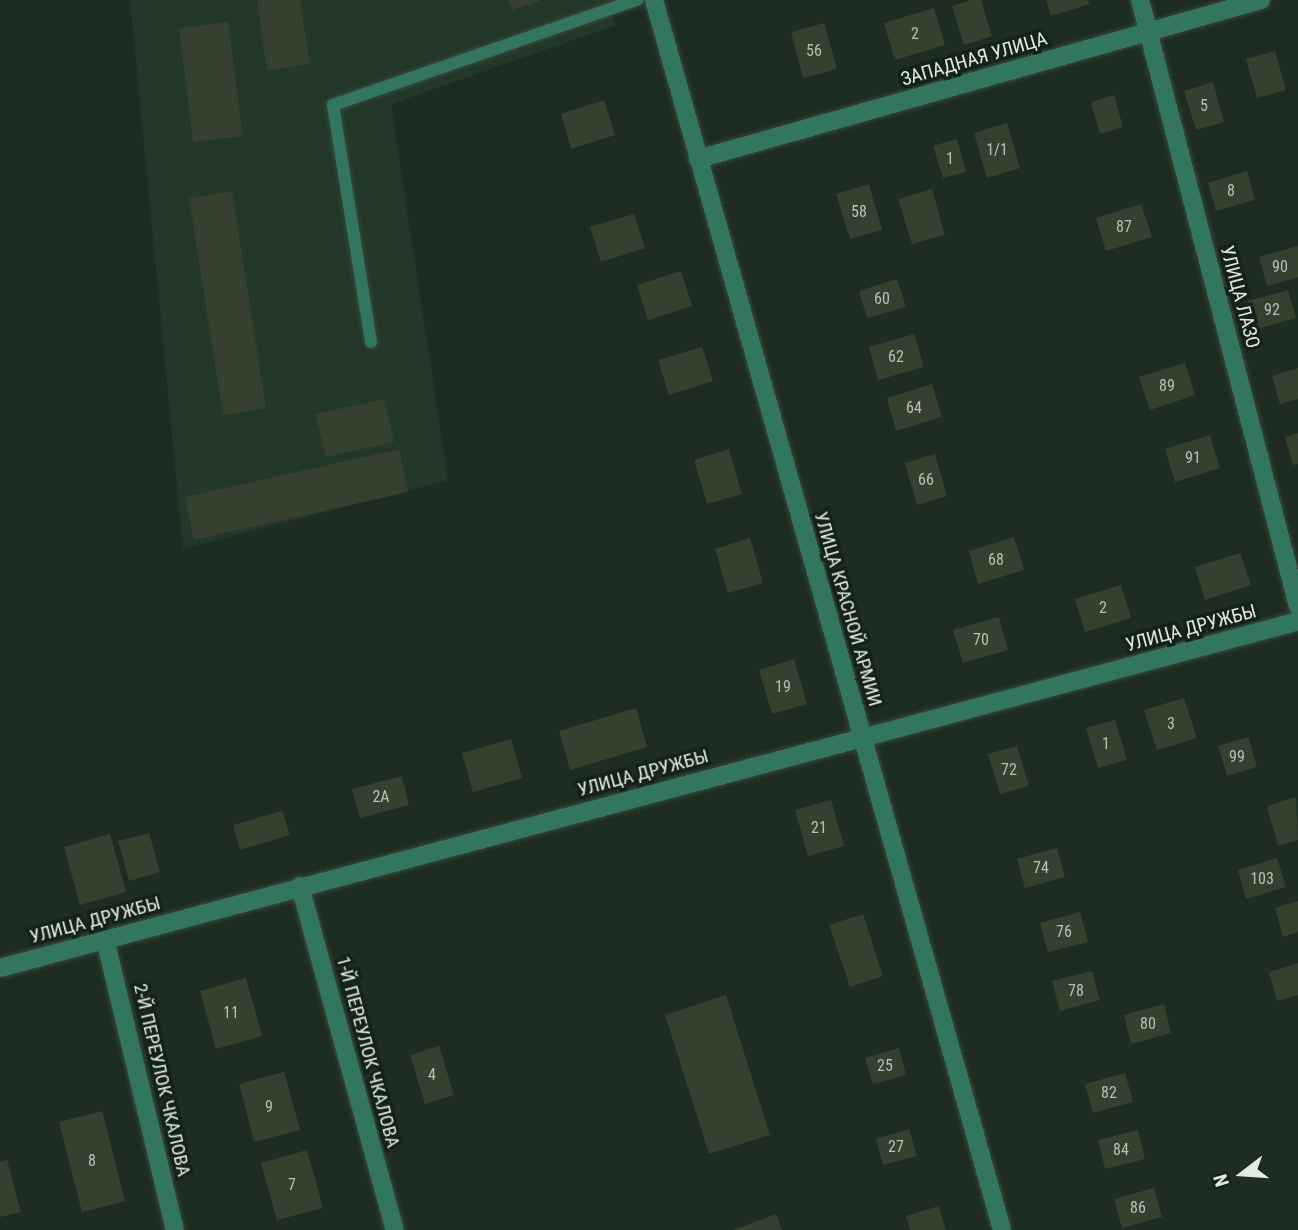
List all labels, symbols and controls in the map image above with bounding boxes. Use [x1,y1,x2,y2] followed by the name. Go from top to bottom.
[911,24,919,44] house number: 2
[898,27,1050,91] street label: ЗАПАДНАЯ УЛИЦА
[806,41,822,61] house number: 56
[1200,96,1208,116] house number: 5
[986,140,1008,160] house number: 1/1
[946,149,954,169] house number: 1
[1227,181,1235,201] house number: 8
[851,202,867,222] house number: 58
[1116,217,1132,237] house number: 87
[1215,243,1265,351] street label: УЛИЦА ЛАЗО
[1272,257,1288,277] house number: 90
[874,289,890,309] house number: 60
[1264,300,1280,320] house number: 92
[888,347,904,367] house number: 62
[1159,376,1175,396] house number: 89
[906,398,922,418] house number: 64
[1185,448,1201,468] house number: 91
[918,470,934,490] house number: 66
[809,509,887,709] street label: УЛИЦА КРАСНОЙ АРМИИ
[988,550,1004,570] house number: 68
[1099,598,1107,618] house number: 2
[1123,600,1259,656] street label: УЛИЦА ДРУЖБЫ
[973,630,989,650] house number: 70
[775,677,791,697] house number: 19
[1167,714,1175,734] house number: 3
[1102,734,1110,754] house number: 1
[575,745,711,801] street label: УЛИЦА ДРУЖБЫ
[1229,747,1245,767] house number: 99
[1001,760,1017,780] house number: 72
[372,787,390,807] house number: 2А
[811,818,827,838] house number: 21
[1033,858,1049,878] house number: 74
[1250,869,1274,889] house number: 103
[27,892,163,948] street label: УЛИЦА ДРУЖБЫ
[1056,922,1072,942] house number: 76
[331,954,405,1150] street label: 1-Й ПЕРЕУЛОК ЧКАЛОВА
[129,981,195,1179] street label: 2-Й ПЕРЕУЛОК ЧКАЛОВА
[1068,981,1084,1001] house number: 78
[223,1003,239,1023] house number: 11
[1140,1014,1156,1034] house number: 80
[877,1056,893,1076] house number: 25
[428,1065,436,1085] house number: 4
[1101,1083,1117,1103] house number: 82
[265,1097,273,1117] house number: 9
[888,1137,904,1157] house number: 27
[1207,1139,1277,1209] north arrow
[1113,1140,1129,1160] house number: 84
[88,1151,96,1171] house number: 8
[1209,1171,1234,1189] text: N
[288,1175,296,1195] house number: 7
[1130,1198,1146,1218] house number: 86

